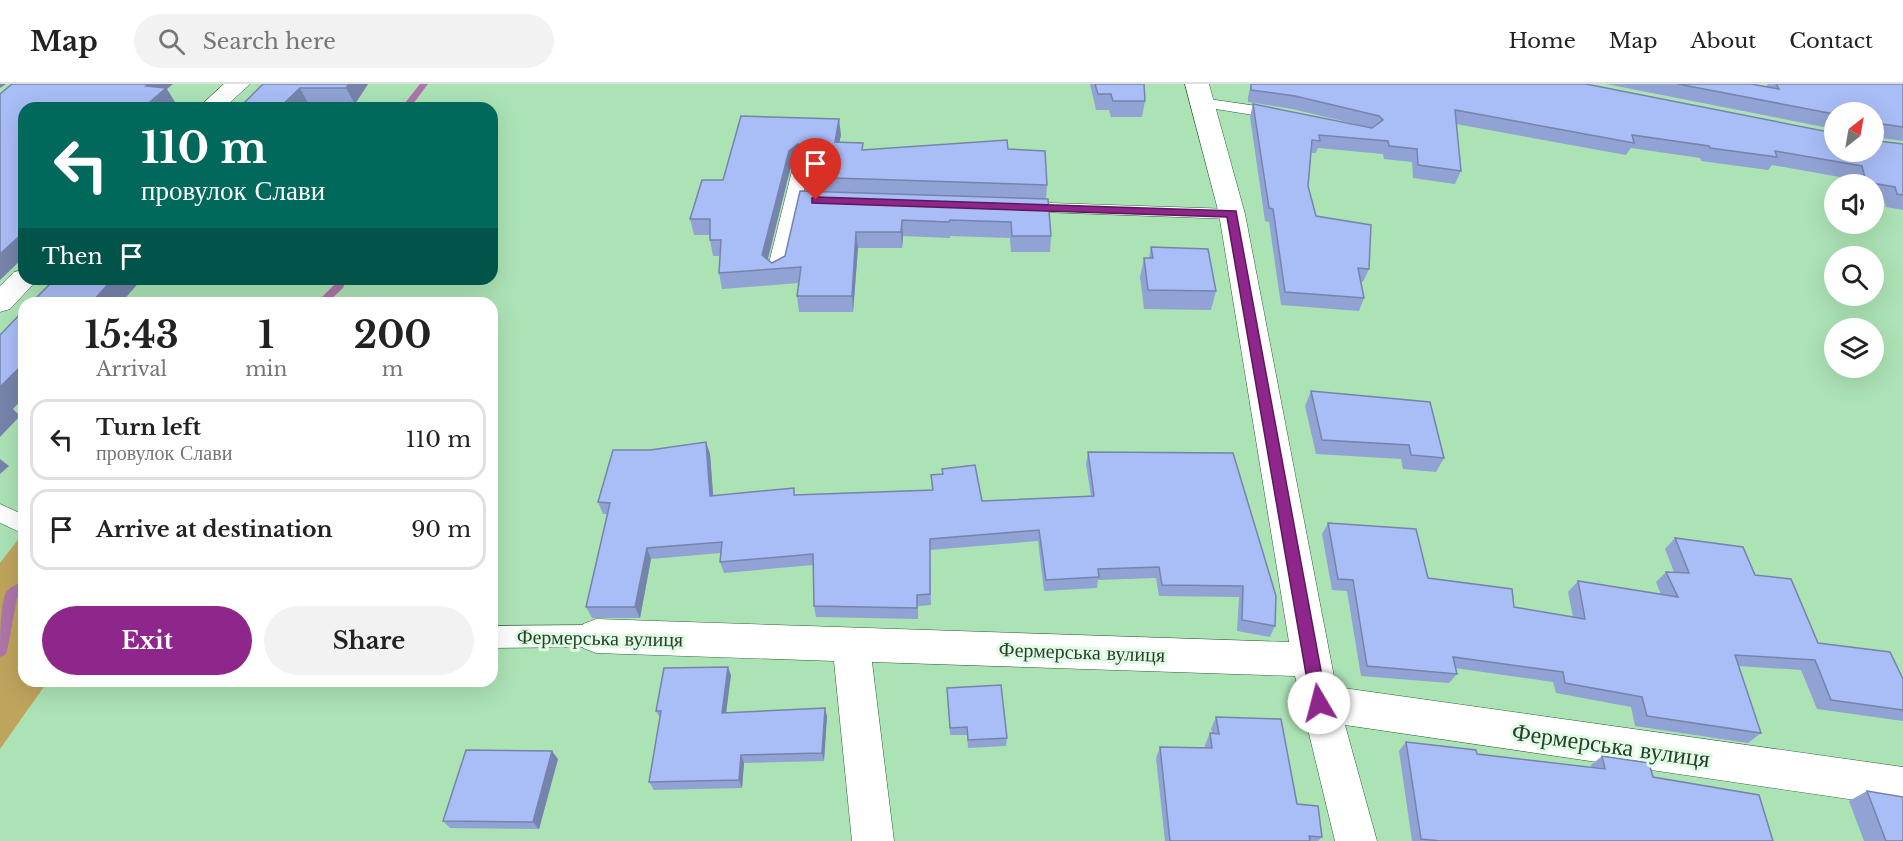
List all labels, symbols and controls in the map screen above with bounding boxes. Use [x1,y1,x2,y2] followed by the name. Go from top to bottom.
[134,14,554,68] search box
[30,24,98,59] text: Map
[155,25,188,58] icon: search
[203,28,336,55] text: Search here
[1509,28,1576,54] text: Home
[1609,28,1657,54] text: Map
[1690,28,1756,54] text: About
[1789,28,1873,54] text: Contact
[1824,102,1884,162] north arrow
[1824,102,1884,378] map controls
[141,122,267,174] text: 110 m
[42,126,120,204] icon: left
[790,138,841,200] pin
[799,147,832,180] icon: arrive
[141,174,325,207] text: провулок Слави
[1824,174,1884,234] button: sound
[115,240,148,273] icon: arrive
[42,243,103,270] text: Then
[1824,246,1884,306] button: search
[84,313,179,358] text: 15:43
[258,313,274,358] text: 1
[354,313,432,358] text: 200
[1824,318,1884,378] button: layers
[96,357,167,381] text: Arrival
[245,357,287,381] text: min
[382,357,403,381] text: m
[96,414,201,441] text: Turn left
[45,423,78,456] icon: left
[406,426,471,453] text: 110 m
[96,441,232,465] text: провулок Слави
[45,513,78,546] icon: arrive
[96,516,333,543] text: Arrive at destination
[411,516,471,543] text: 90 m
[42,606,252,675] button: Exit
[264,606,474,675] button: Share
[517,625,683,651] street label: Фермерська вулиця
[998,637,1166,667] street label: Фермерська вулиця
[1287,671,1351,735] position arrow
[1510,717,1712,773] street label: Фермерська вулиця

